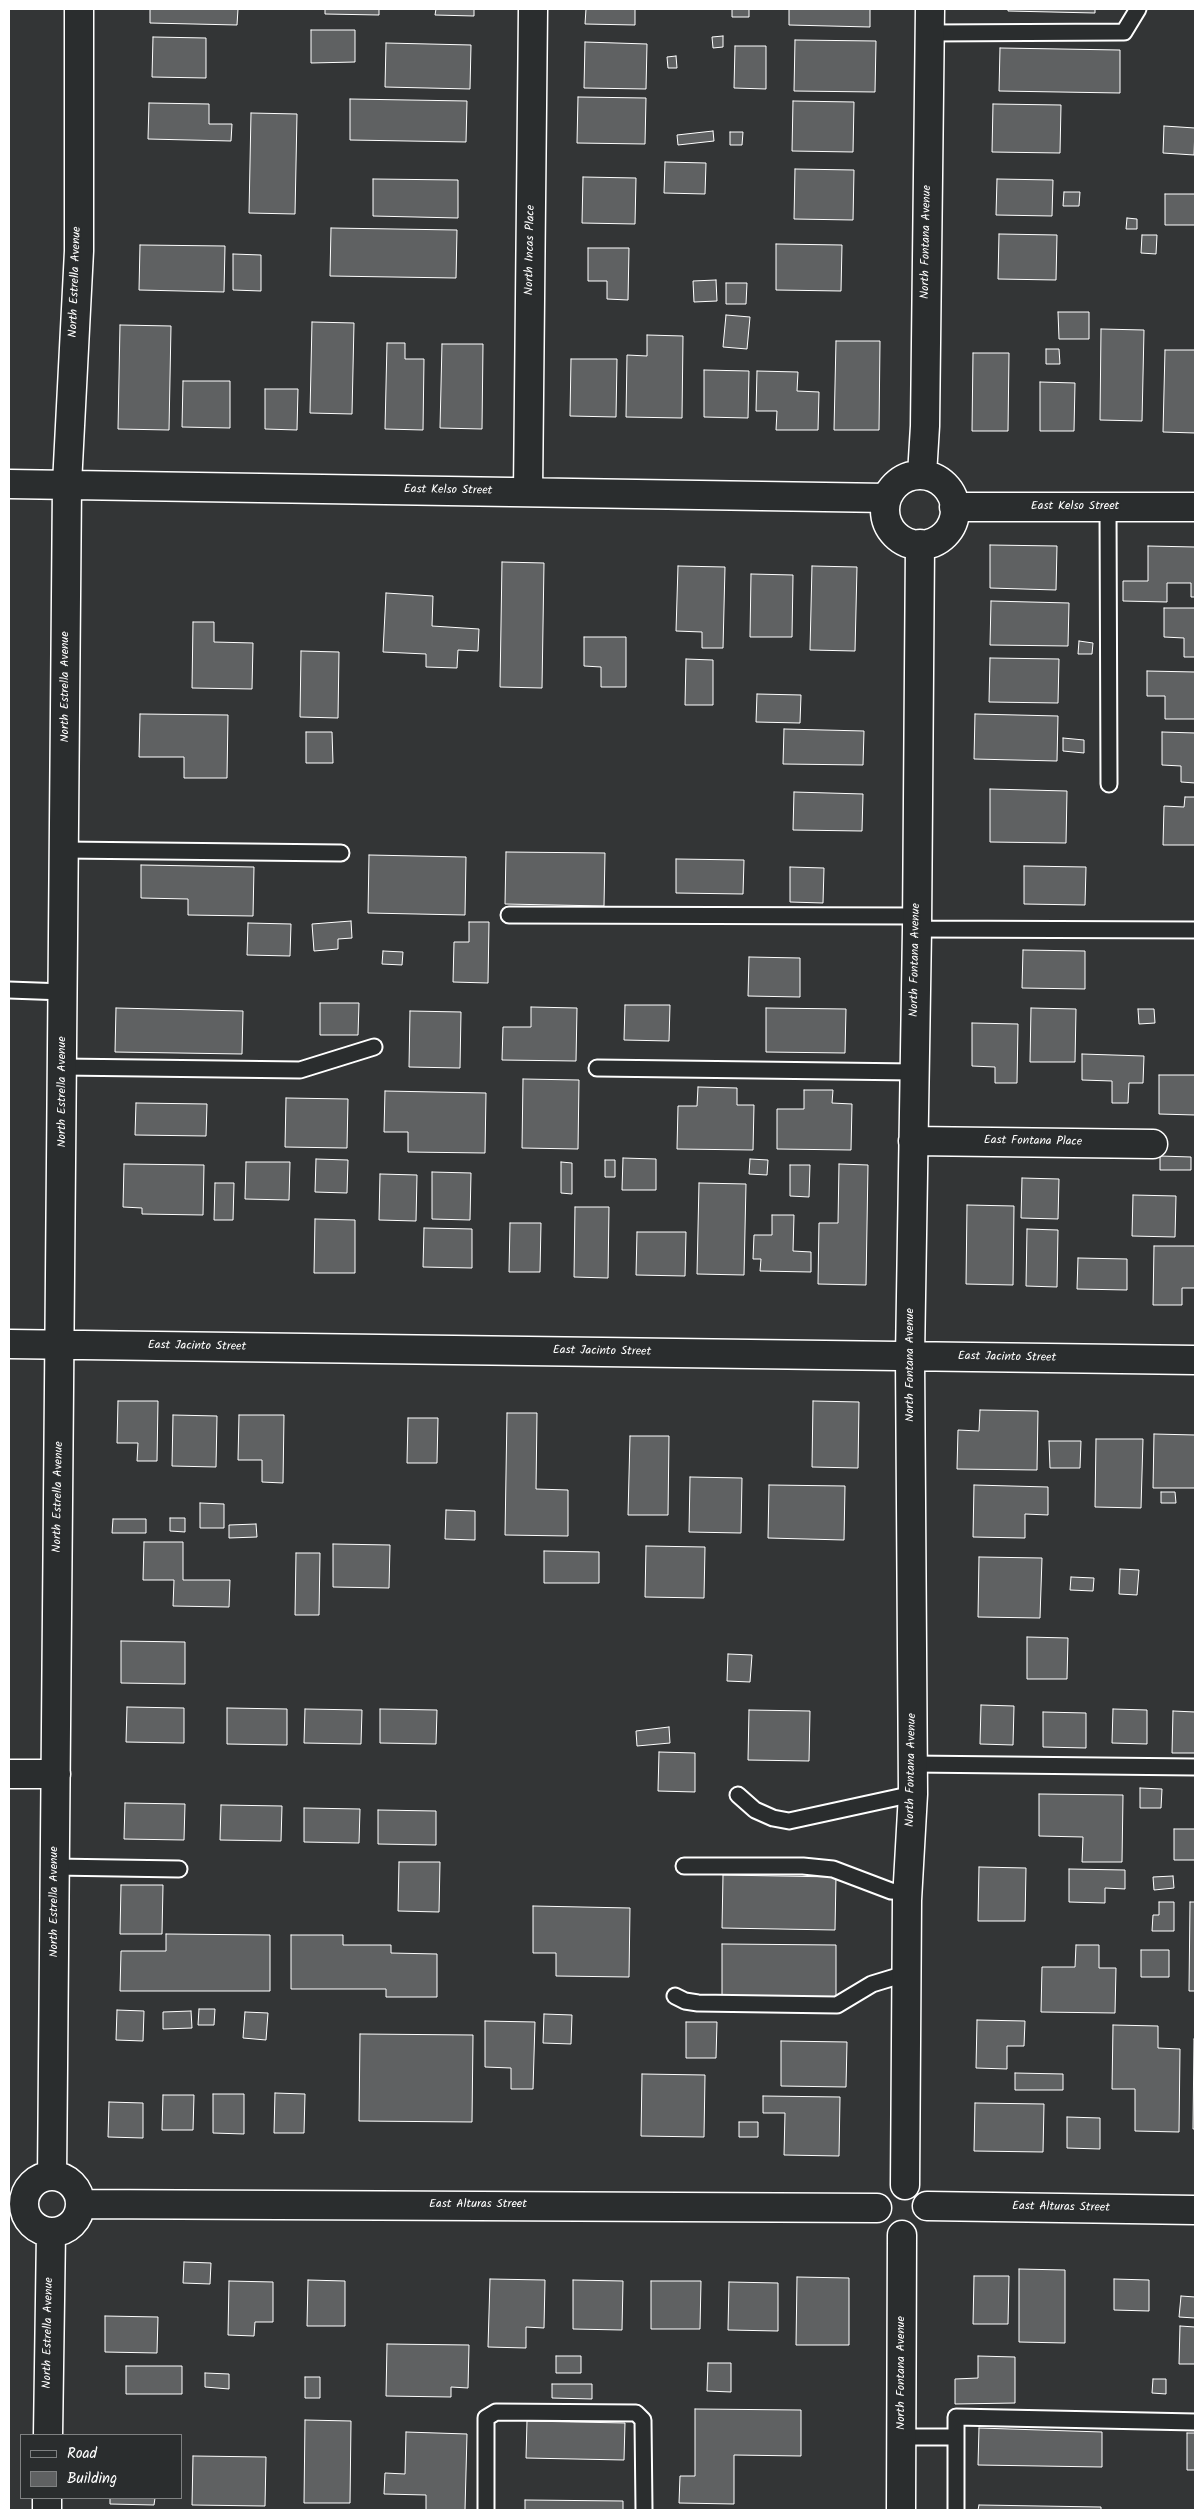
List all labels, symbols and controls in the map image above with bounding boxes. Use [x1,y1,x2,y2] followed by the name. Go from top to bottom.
[919,185,935,299] street label: North Fontana Avenue
[523,205,539,295] street label: North Incas Place
[67,226,85,338] street label: North Estrella Avenue
[404,483,492,499] street label: East Kelso Street
[1031,500,1119,514] street label: East Kelso Street
[59,631,73,743] street label: North Estrella Avenue
[908,903,924,1017] street label: North Fontana Avenue
[56,1036,70,1148] street label: North Estrella Avenue
[984,1134,1082,1150] street label: East Fontana Place
[904,1308,918,1422] street label: North Fontana Avenue
[148,1339,246,1355] street label: East Jacinto Street
[553,1344,651,1360] street label: East Jacinto Street
[958,1350,1056,1366] street label: East Jacinto Street
[51,1441,67,1553] street label: North Estrella Avenue
[904,1713,920,1827] street label: North Fontana Avenue
[48,1846,62,1958] street label: North Estrella Avenue
[429,2198,527,2212] street label: East Alturas Street
[1012,2200,1110,2216] street label: East Alturas Street
[41,2277,57,2389] street label: North Estrella Avenue
[895,2316,909,2430] street label: North Fontana Avenue
[20,2434,182,2499] legend
[67,2442,97,2466] text: Road
[67,2467,117,2491] text: Building

